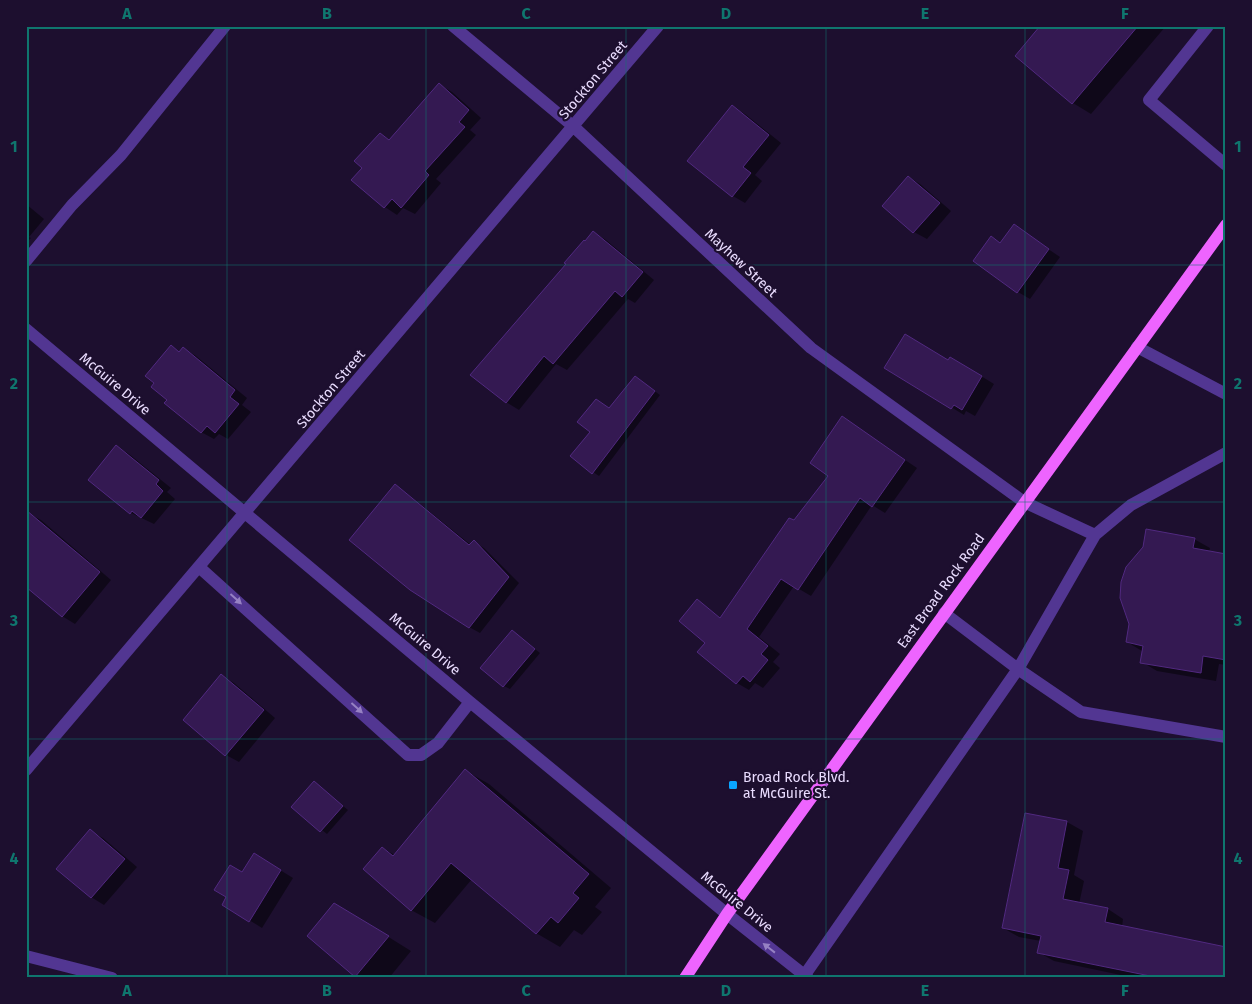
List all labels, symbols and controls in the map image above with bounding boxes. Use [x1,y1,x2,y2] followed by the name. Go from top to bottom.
[121,4,132,23] text: A
[322,4,332,23] text: B
[521,4,531,23] text: C
[721,4,731,23] text: D
[921,4,929,23] text: E
[1121,4,1129,23] text: F
[555,36,631,123] street label: Stockton Street
[10,137,18,156] text: 1
[1234,137,1242,156] text: 1
[701,225,781,301] street label: Mayhew Street
[293,345,369,432] street label: Stockton Street
[76,349,154,419] street label: McGuire Drive
[10,374,18,393] text: 2
[1234,374,1242,393] text: 2
[894,530,988,652] street label: East Broad Rock Road
[229,593,241,605] one-way arrow
[386,609,464,679] street label: McGuire Drive
[9,611,18,630] text: 3
[1233,611,1242,630] text: 3
[350,702,362,714] one-way arrow
[743,769,849,802] place label: Broad Rock Blvd. at McGuire St.
[727,779,739,791] marker: Broad Rock Blvd. at McGuire St.
[9,849,19,868] text: 4
[1233,849,1243,868] text: 4
[698,868,776,936] street label: McGuire Drive
[763,942,776,953] one-way arrow
[121,981,132,1000] text: A
[322,981,332,1000] text: B
[521,981,531,1000] text: C
[721,981,731,1000] text: D
[921,981,929,1000] text: E
[1121,981,1129,1000] text: F

